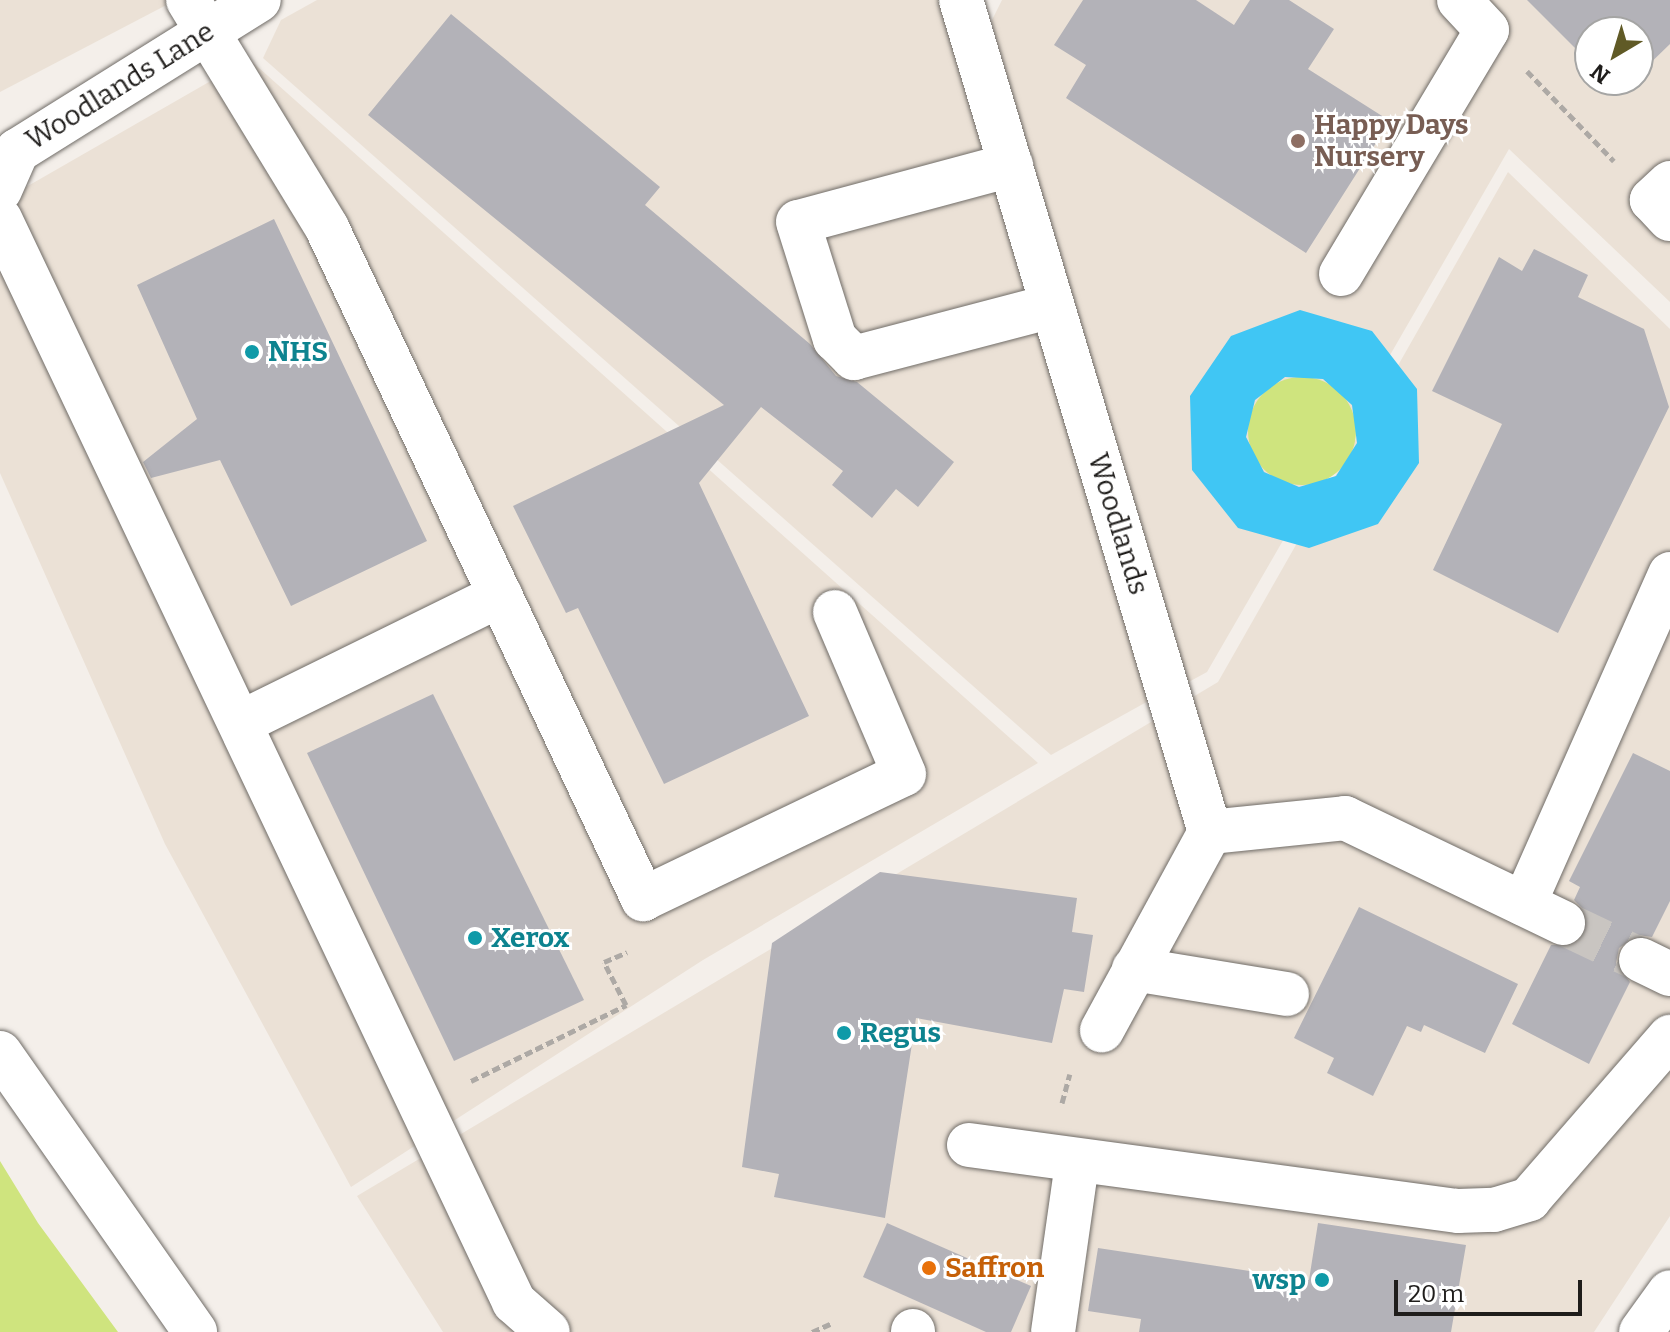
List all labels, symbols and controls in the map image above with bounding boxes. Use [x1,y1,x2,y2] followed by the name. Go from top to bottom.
[20,15,220,157] street label: Woodlands Lane
[1574,16,1654,96] north arrow
[1585,58,1615,90] text: N
[1314,108,1469,174] place label: Happy Days Nursery
[1289,132,1307,150] marker: Happy Days Nursery
[268,335,328,369] place label: NHS
[243,343,261,361] marker: NHS
[1081,449,1155,599] street label: Woodlands
[491,921,569,955] place label: Xerox
[466,929,484,947] marker: Xerox
[860,1016,941,1050] place label: Regus
[835,1024,853,1042] marker: Regus
[945,1251,1044,1285] place label: Saffron
[920,1259,938,1277] marker: Saffron
[1252,1263,1306,1297] place label: wsp
[1398,1264,1586,1314] scale bar
[1313,1271,1331,1289] marker: wsp
[1408,1280,1464,1308] text: 20 m

